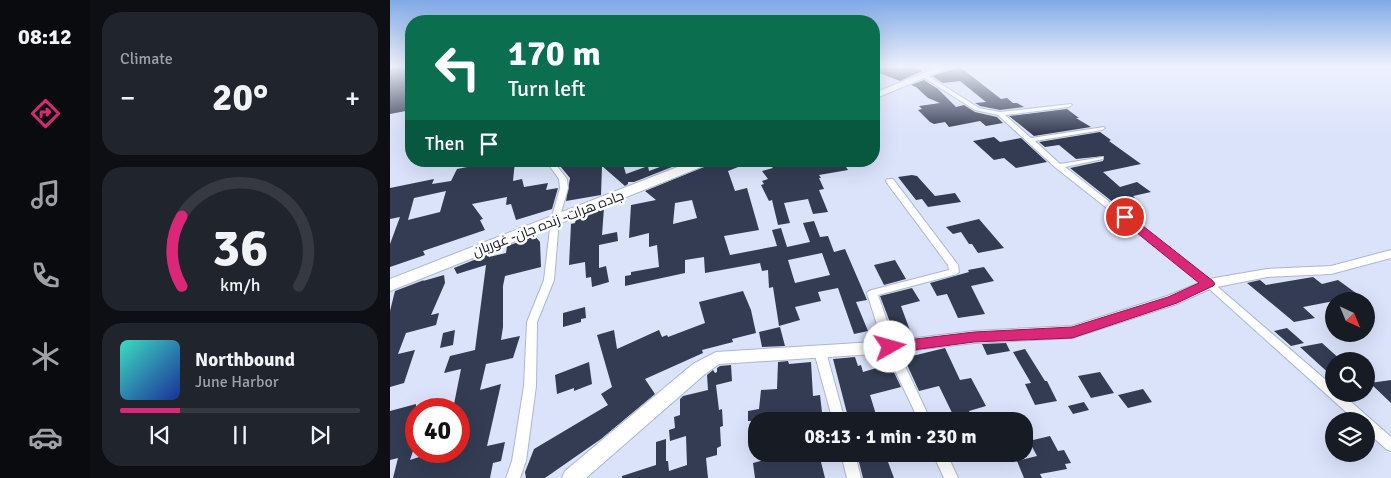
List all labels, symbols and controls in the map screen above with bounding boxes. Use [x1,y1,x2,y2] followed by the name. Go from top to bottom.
[18,23,72,50] text: 08:12
[508,32,601,75] text: 170 m
[425,35,490,100] icon: left
[120,49,173,69] text: Climate
[212,74,268,121] text: 20°
[508,75,586,102] text: Turn left
[120,81,135,115] text: −
[345,81,360,115] text: +
[28,96,63,131] icon: directions
[475,130,503,158] icon: arrive
[425,132,465,156] text: Then
[28,177,63,212] icon: music
[470,187,626,260] street label: جاده هرات- زنده جان- غوریان
[1104,196,1146,238] pin
[1111,203,1139,231] icon: arrive
[212,216,268,280] text: 36
[28,258,63,293] icon: phone
[220,274,260,296] text: km/h
[1325,292,1375,342] north arrow
[1325,292,1375,462] map controls
[863,320,915,372] position arrow
[28,339,63,374] icon: climate
[195,348,295,372] text: Northbound
[1325,352,1375,402] button: search
[195,372,279,392] text: June Harbor
[405,398,470,463] speed limit sign: 40
[1325,412,1375,462] button: layers
[28,420,63,455] icon: car
[146,421,174,449] icon: previous
[226,421,254,449] icon: pause
[306,421,334,449] icon: next
[804,425,977,449] text: 08:13 · 1 min · 230 m

